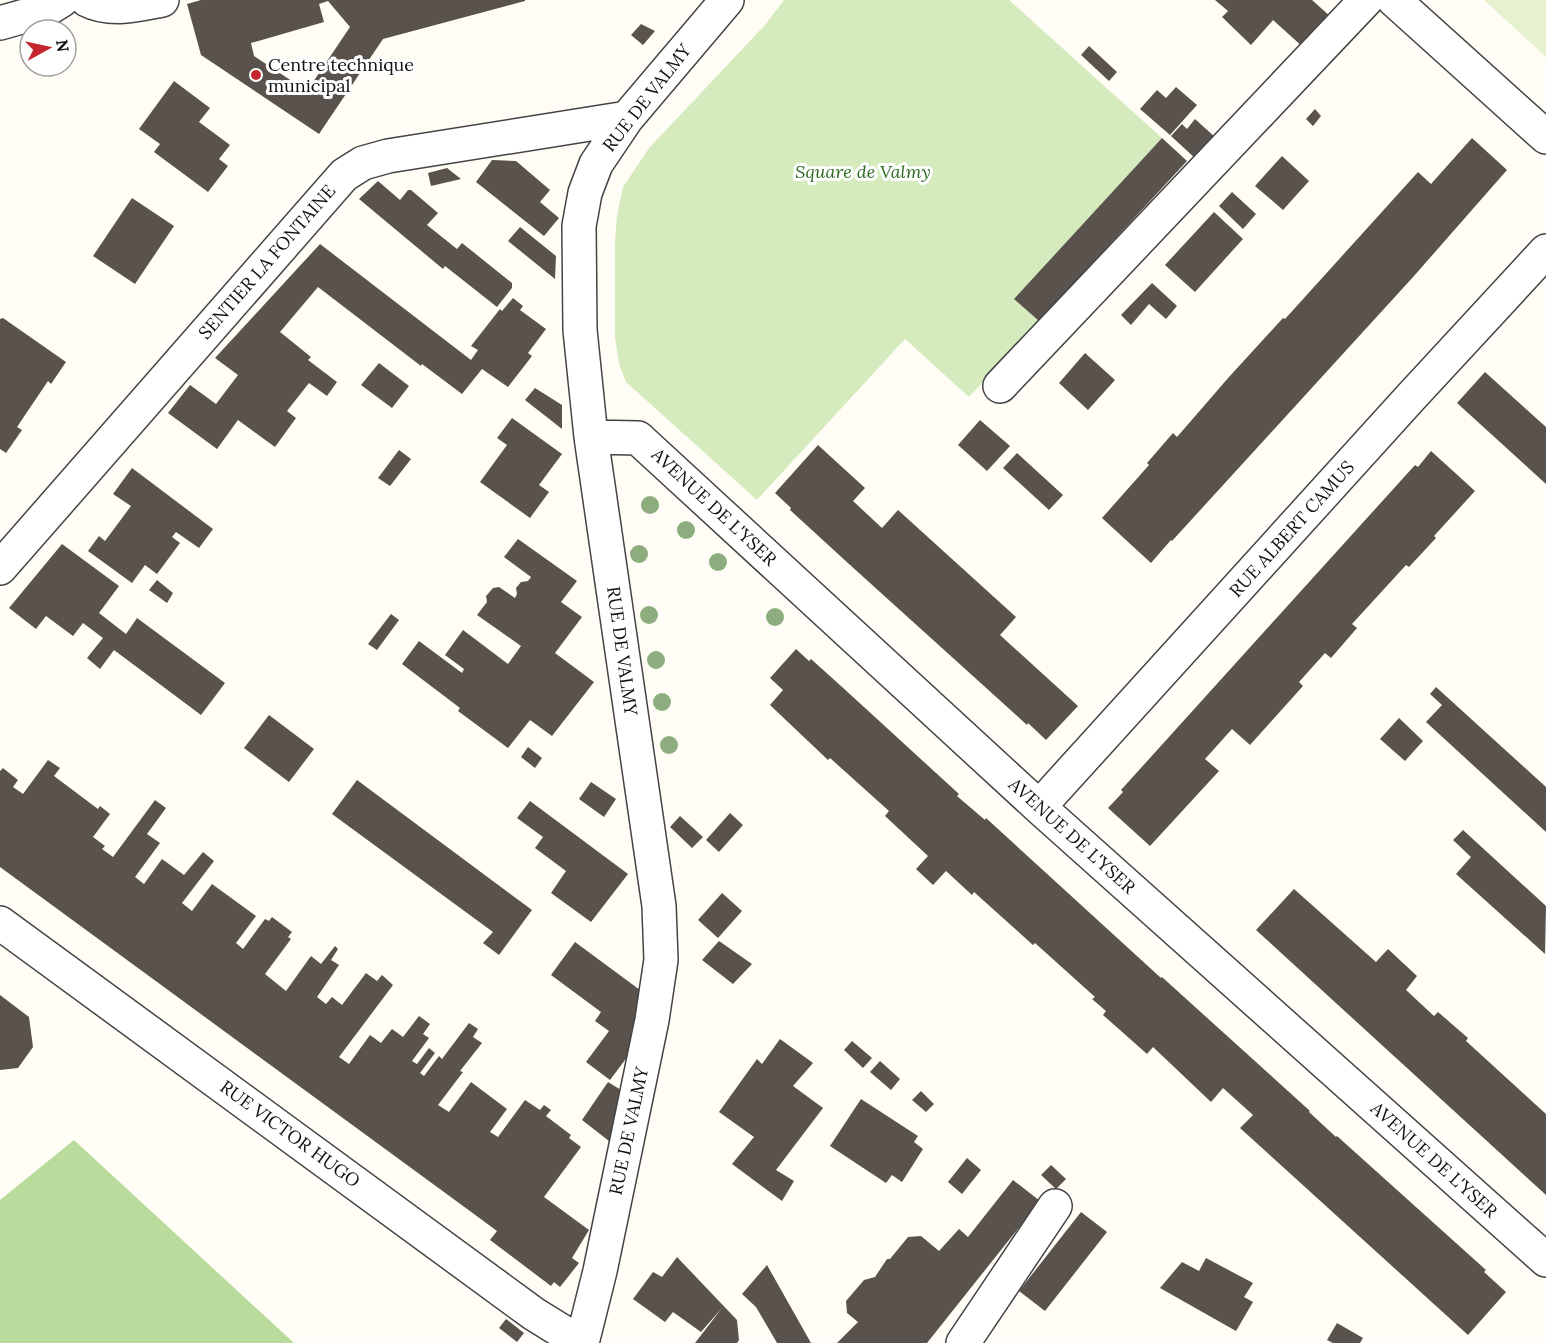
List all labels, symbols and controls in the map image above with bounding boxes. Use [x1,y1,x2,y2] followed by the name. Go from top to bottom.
[18,18,78,78] north arrow
[52,38,74,53] text: N
[597,39,696,156] street label: RUE DE VALMY
[268,53,414,97] place label: Centre technique municipal
[249,68,263,82] marker: Centre technique municipal
[795,160,931,183] park label: Square de Valmy
[193,180,340,344] street label: SENTIER LA FONTAINE
[646,442,782,571] street label: AVENUE DE L'YSER
[1224,456,1359,602] street label: RUE ALBERT CAMUS
[602,585,643,718] street label: RUE DE VALMY
[1003,772,1141,899] street label: AVENUE DE L'YSER
[604,1064,653,1197] street label: RUE DE VALMY
[216,1075,365,1192] street label: RUE VICTOR HUGO
[1365,1096,1503,1223] street label: AVENUE DE L'YSER

